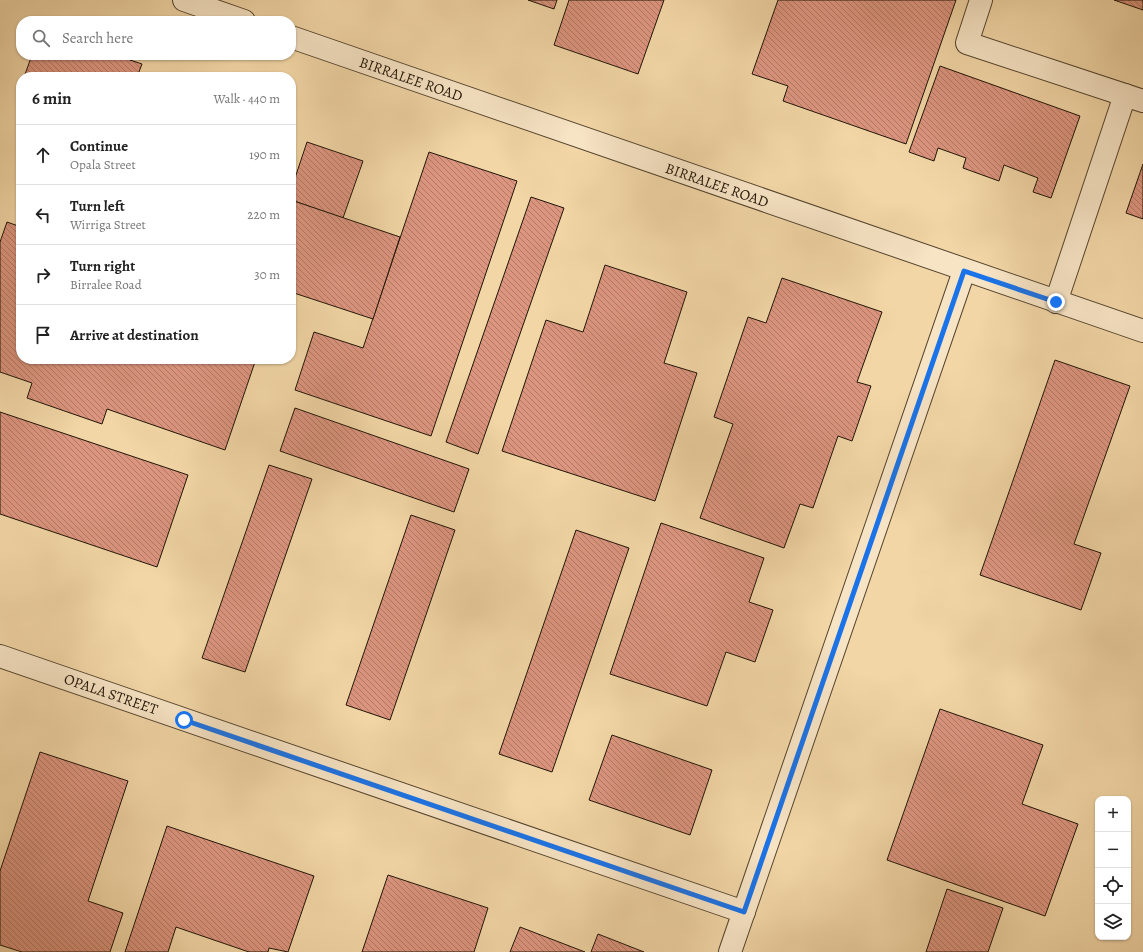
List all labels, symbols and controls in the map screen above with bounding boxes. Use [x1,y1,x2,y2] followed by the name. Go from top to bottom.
[16,16,296,60] search box
[30,27,52,49] icon: search
[62,28,133,48] text: Search here
[357,52,465,106] street label: BIRRALEE ROAD
[32,87,72,110] text: 6 min
[213,90,280,107] text: Walk · 440 m
[70,136,128,156] text: Continue
[32,144,54,166] icon: ahead
[249,146,280,163] text: 190 m
[70,156,136,173] text: Opala Street
[663,158,771,212] street label: BIRRALEE ROAD
[70,196,125,216] text: Turn left
[32,204,54,226] icon: left
[247,206,280,223] text: 220 m
[70,216,146,233] text: Wirriga Street
[70,256,135,276] text: Turn right
[32,264,54,286] icon: right
[254,266,280,283] text: 30 m
[70,276,142,293] text: Birralee Road
[1047,293,1065,311] route end
[32,324,54,346] icon: arrive
[70,325,199,345] text: Arrive at destination
[61,669,161,720] street label: OPALA STREET
[175,711,193,729] route start
[1095,796,1131,940] map controls
[1095,796,1131,832] button: +
[1095,832,1131,868] button: −
[1095,868,1131,904] button: locate
[1095,904,1131,940] button: layers

